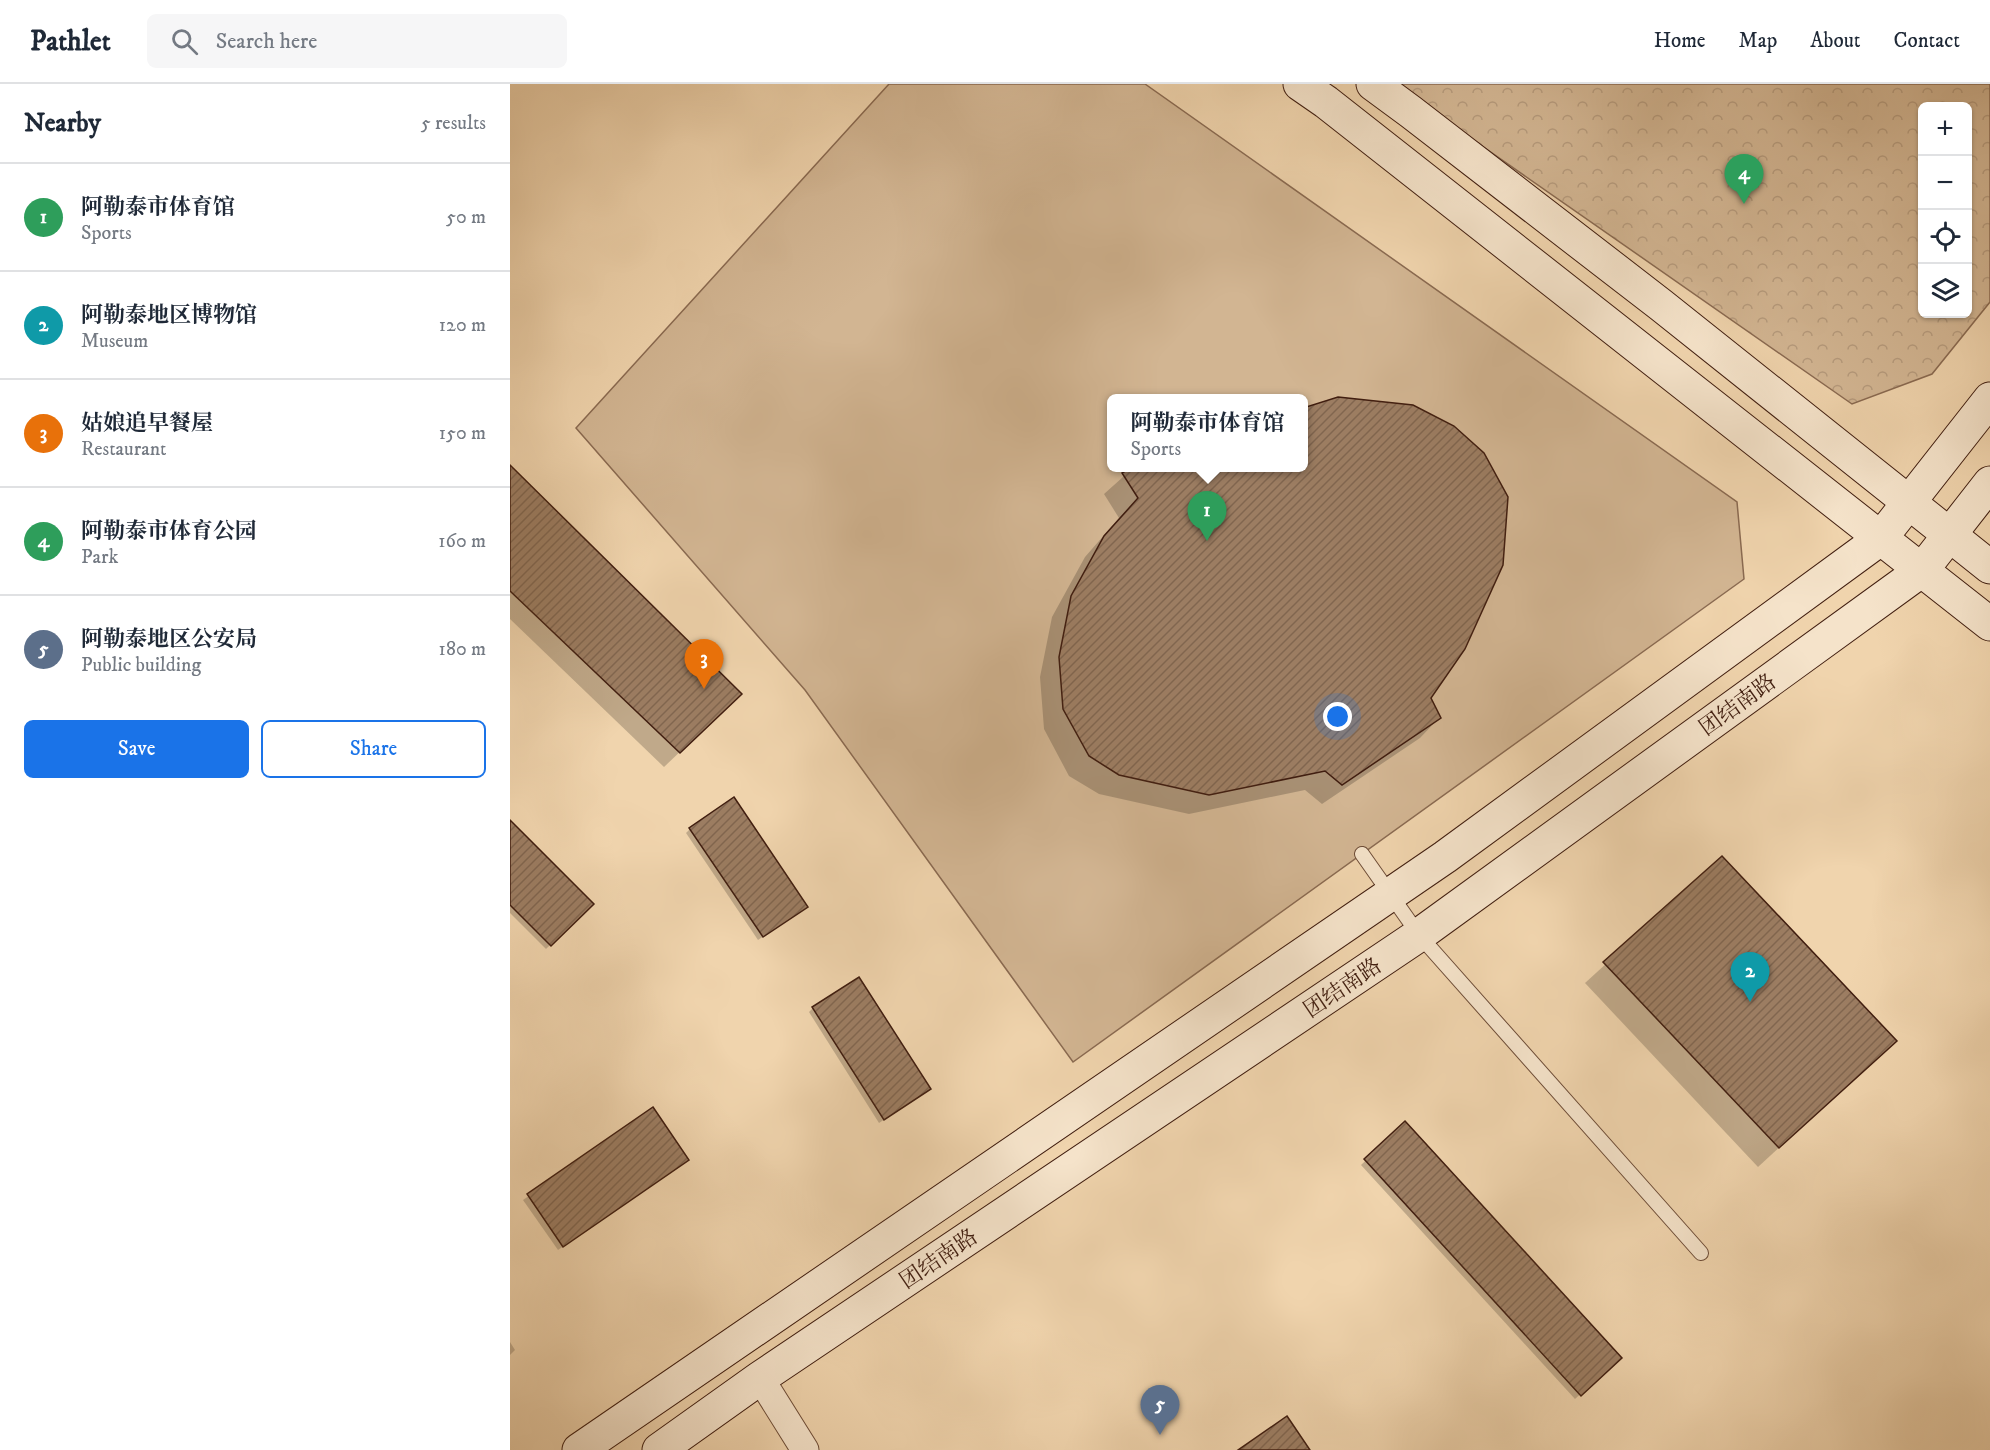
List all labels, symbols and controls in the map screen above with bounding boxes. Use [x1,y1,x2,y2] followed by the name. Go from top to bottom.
[147,14,567,68] search box
[30,24,111,59] text: Pathlet
[168,25,201,58] icon: search
[216,28,317,55] text: Search here
[1654,28,1706,54] text: Home
[1739,28,1777,54] text: Map
[1810,28,1861,54] text: About
[1894,28,1960,54] text: Contact
[1918,102,1972,318] map controls
[1918,102,1972,156] button: +
[24,107,101,140] text: Nearby
[421,111,486,136] text: 5 results
[1724,154,1764,204] pin: 4
[1918,156,1972,210] button: −
[81,194,235,221] text: 阿勒泰市体育馆
[40,205,47,230] text: 1
[446,205,486,230] text: 50 m
[1918,210,1972,264] button: locate
[81,221,132,246] text: Sports
[1918,264,1972,318] button: layers
[81,302,257,329] text: 阿勒泰地区博物馆
[39,313,48,338] text: 2
[439,313,486,338] text: 120 m
[81,329,148,354] text: Museum
[1107,394,1308,472] popup
[81,410,213,437] text: 姑娘追早餐屋
[1130,410,1285,437] text: 阿勒泰市体育馆
[40,421,47,446] text: 3
[439,421,486,446] text: 150 m
[81,437,166,462] text: Restaurant
[1130,437,1181,462] text: Sports
[1188,492,1226,541] pin: 1
[81,518,257,545] text: 阿勒泰市体育公园
[38,529,49,554] text: 4
[438,529,486,554] text: 160 m
[81,545,118,570] text: Park
[81,626,257,653] text: 阿勒泰地区公安局
[39,637,48,662] text: 5
[439,637,486,662] text: 180 m
[684,640,724,689] pin: 3
[81,653,201,678] text: Public building
[1694,668,1781,742] street label: 团结南路
[1323,702,1352,731] your location
[24,720,249,778] button: Save
[261,720,486,778] button: Share
[1299,952,1387,1024] street label: 团结南路
[1730,952,1770,1002] pin: 2
[895,1223,983,1295] street label: 团结南路
[1140,1386,1180,1435] pin: 5

